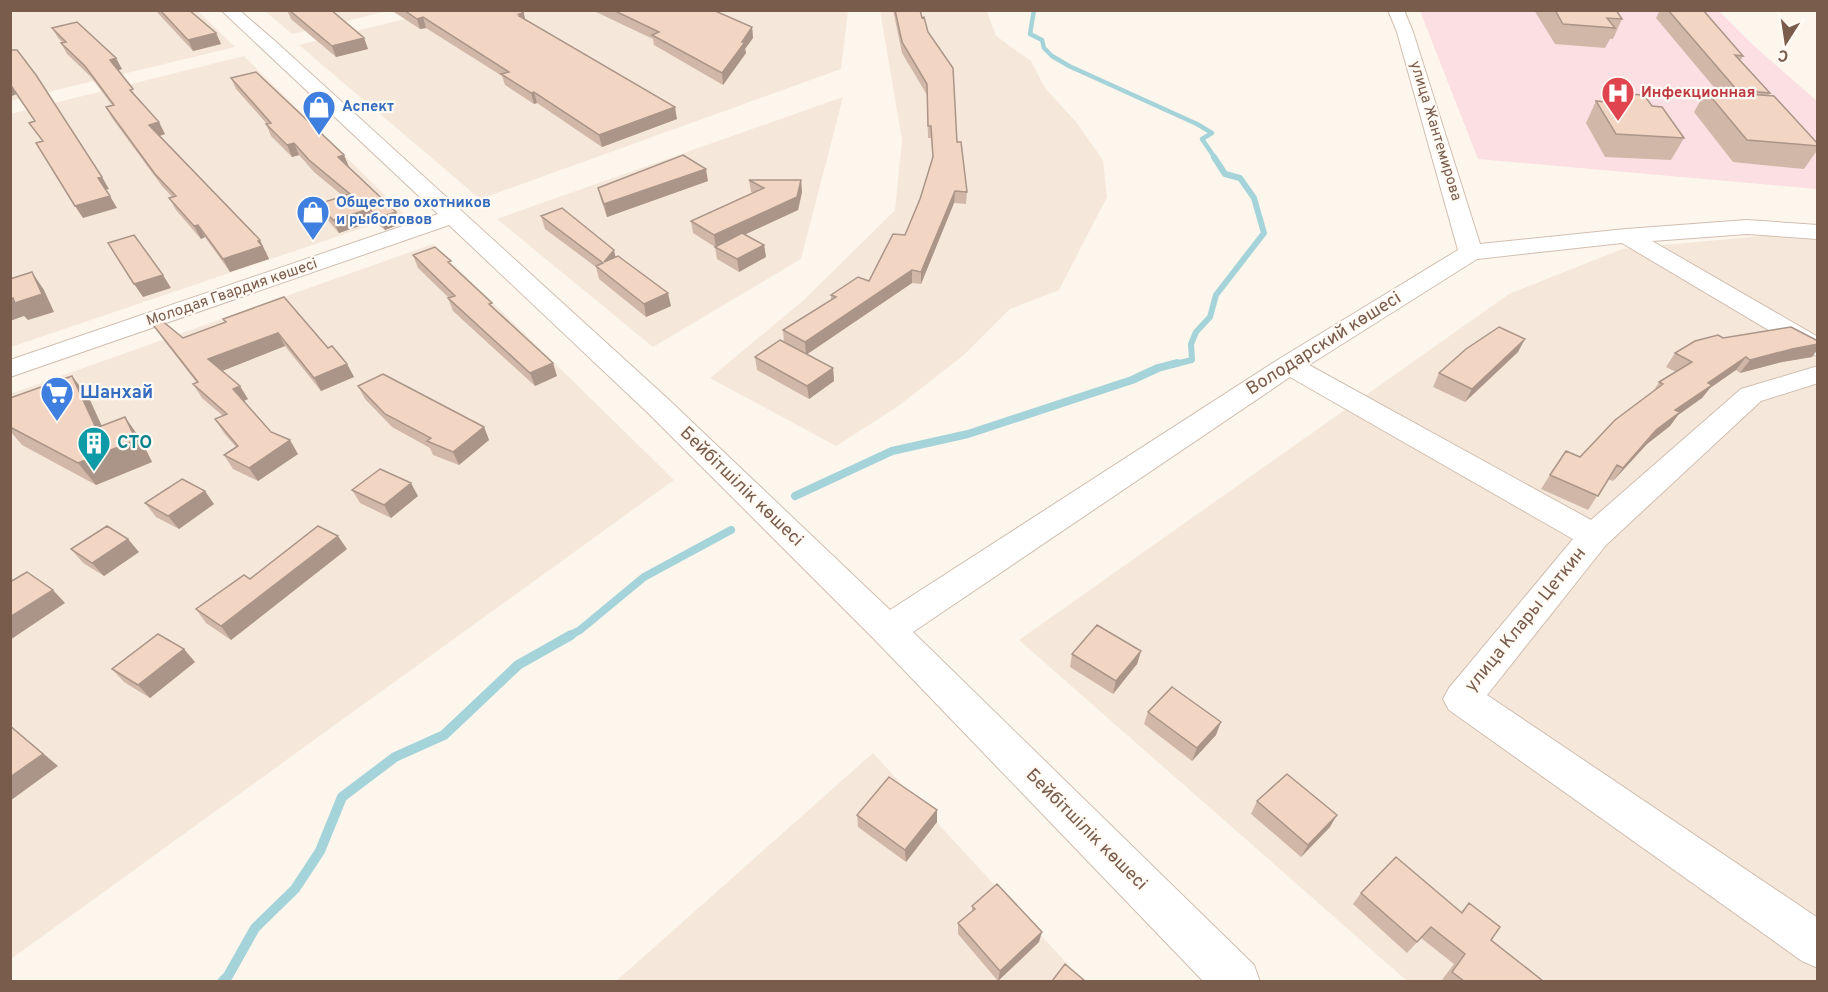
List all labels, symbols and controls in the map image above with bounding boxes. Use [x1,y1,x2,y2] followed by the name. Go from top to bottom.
[1756,12,1816,72] north arrow
[1776,44,1790,66] text: С
[1405,59,1465,203] street label: улица Жантемирова
[1600,75,1636,122] hospital icon: Инфекционная
[1641,84,1755,103] place label: Инфекционная
[301,89,337,136] shop icon: Аспект
[342,98,394,117] place label: Аспект
[295,194,331,241] shop icon: Общество охотников и рыболовов
[336,194,491,230] place label: Общество охотников и рыболовов
[144,255,320,331] street label: Молодая Гвардия көшесі
[1242,287,1406,401] street label: Володарский көшесі
[39,375,75,422] supermarket icon: Шанхай
[80,382,153,405] place label: Шанхай
[674,422,808,552] street label: Бейбітшілік көшесі
[76,425,112,472] building icon: СТО
[117,432,152,455] place label: СТО
[1460,543,1592,697] street label: улица Клары Цеткин
[1020,764,1152,896] street label: Бейбітшілік көшесі

